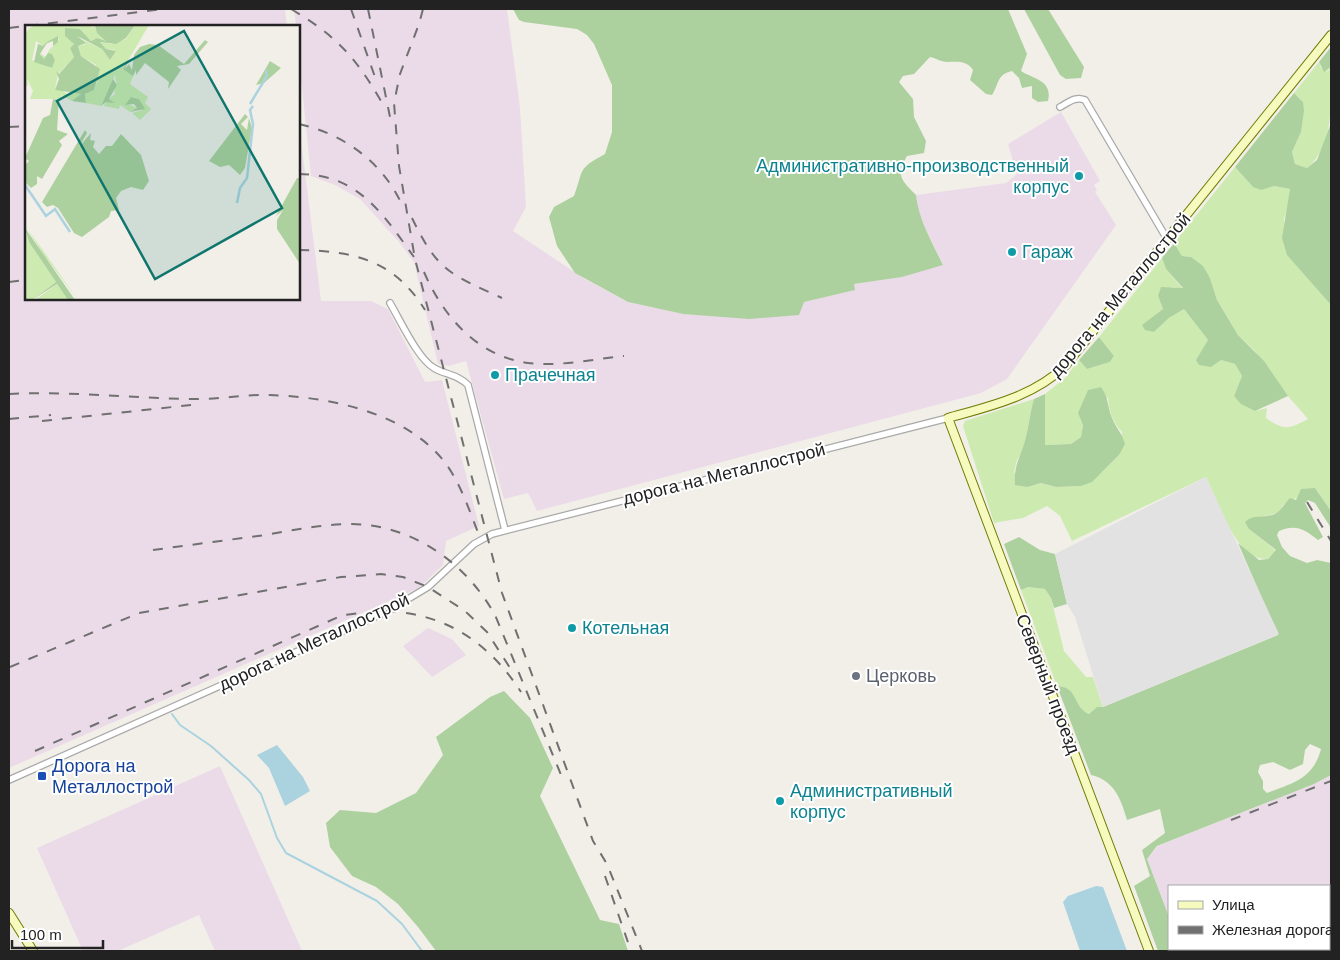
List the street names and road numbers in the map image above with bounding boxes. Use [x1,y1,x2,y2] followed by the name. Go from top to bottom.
[1046,209,1194,381] street label: дорога на Металлострой
[621,439,827,509] street label: дорога на Металлострой
[216,589,412,695] street label: дорога на Металлострой
[1012,611,1084,757] street label: Северный проезд

